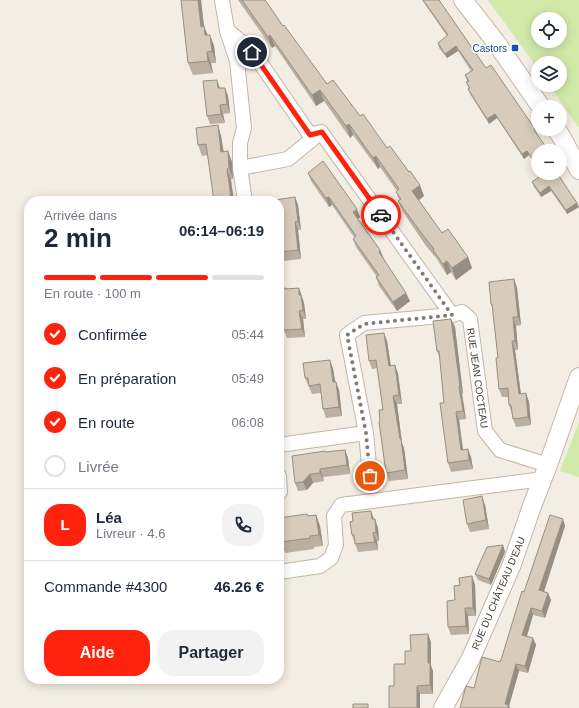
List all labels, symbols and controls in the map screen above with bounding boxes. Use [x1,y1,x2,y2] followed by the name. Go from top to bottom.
[531,12,567,180] map controls
[531,12,567,48] button: locate
[235,35,269,69] pin
[241,41,263,63] icon: home
[473,43,507,54] place label: Castors
[510,43,520,53] marker: Castors
[531,56,567,92] button: layers
[531,100,567,136] button: +
[531,144,567,180] button: −
[361,195,401,235] courier
[370,204,392,226] icon: car
[44,208,117,223] text: Arrivée dans
[179,222,264,239] text: 06:14–06:19
[44,223,112,253] text: 2 min
[44,286,141,301] text: En route · 100 m
[44,323,66,345] icon: check
[78,326,147,343] text: Confirmée
[231,327,264,342] text: 05:44
[465,327,490,429] street label: RUE JEAN COCTEAU
[44,367,66,389] icon: check
[78,370,176,387] text: En préparation
[231,371,264,386] text: 05:49
[44,411,66,433] icon: check
[78,414,135,431] text: En route
[231,415,264,430] text: 06:08
[78,458,119,475] text: Livrée
[353,459,387,493] pin
[359,465,381,487] icon: bag
[222,504,264,546] button: phone
[96,509,122,526] text: Léa
[60,516,70,533] text: L
[96,526,165,541] text: Livreur · 4.6
[469,535,527,651] street label: RUE DU CHÂTEAU D'EAU
[44,578,167,595] text: Commande #4300
[214,578,264,595] text: 46.26 €
[44,630,150,676] button: Aide
[158,630,264,676] button: Partager

